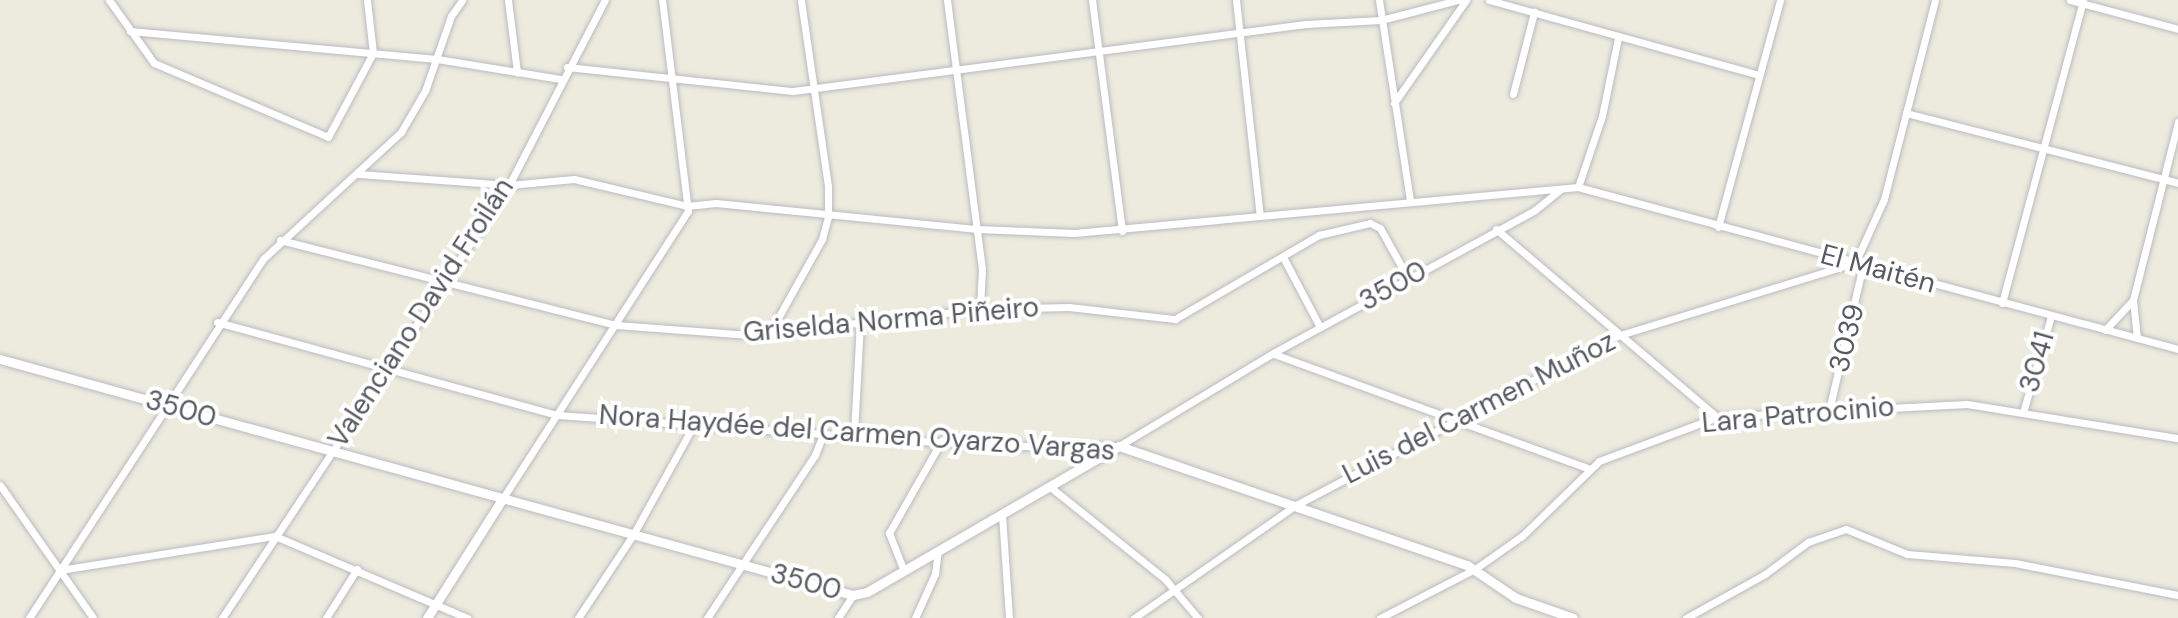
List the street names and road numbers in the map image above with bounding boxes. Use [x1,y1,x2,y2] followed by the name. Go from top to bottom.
[321,172,521,454] street label: Valenciano David Froilán
[1817,238,1939,300] street label: El Maitén
[1353,254,1433,318] street label: 3500
[742,290,1040,350] street label: Griselda Norma Piñeiro
[1822,300,1872,376] street label: 3039
[1337,325,1621,491] street label: Luis del Carmen Muñoz
[2012,328,2062,396] street label: 3041
[142,383,220,435] street label: 3500
[1700,390,1896,440] street label: Lara Patrocinio
[598,398,1116,468] street label: Nora Haydée del Carmen Oyarzo Vargas
[767,556,845,608] street label: 3500

